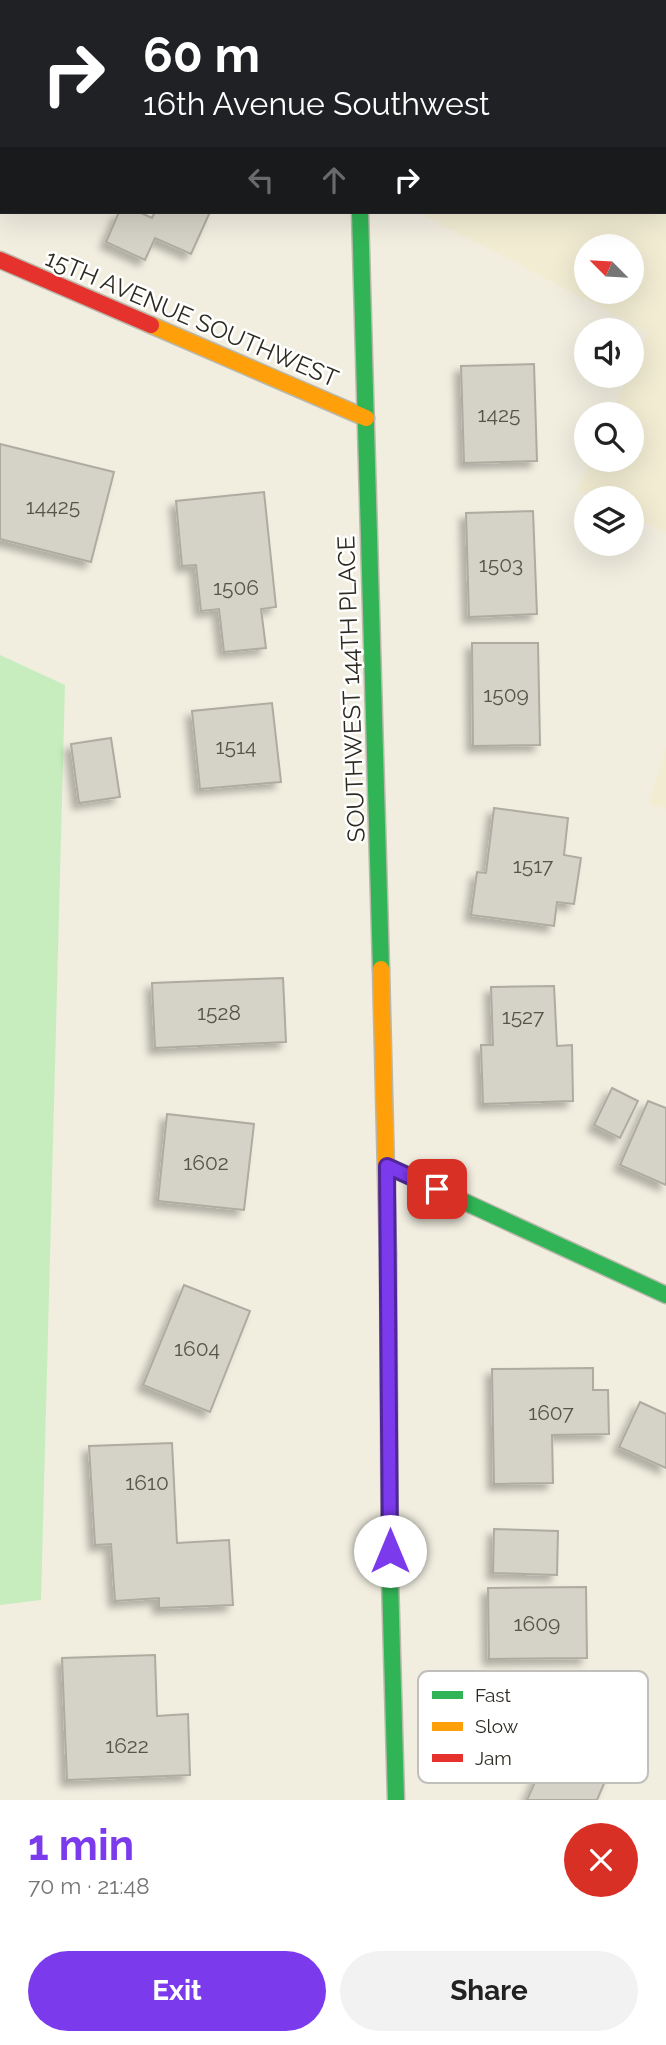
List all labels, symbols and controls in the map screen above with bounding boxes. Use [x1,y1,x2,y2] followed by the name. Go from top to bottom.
[143,26,260,83] text: 60 m
[28,28,119,119] icon: right
[143,85,490,122] text: 16th Avenue Southwest
[242,161,280,199] icon: left
[315,161,353,199] icon: ahead
[388,161,426,199] icon: right
[574,234,644,304] north arrow
[574,234,644,556] map controls
[41,243,343,393] street label: 15TH AVENUE SOUTHWEST
[574,318,644,388] button: sound
[478,402,520,427] house number: 1425
[574,402,644,472] button: search
[574,486,644,556] button: layers
[26,494,80,519] house number: 14425
[331,535,371,843] street label: SOUTHWEST 144TH PLACE
[479,552,523,577] house number: 1503
[213,575,259,600] house number: 1506
[483,682,529,707] house number: 1509
[216,734,256,759] house number: 1514
[513,853,554,878] house number: 1517
[197,1000,241,1025] house number: 1528
[502,1004,545,1029] house number: 1527
[183,1150,229,1175] house number: 1602
[407,1159,467,1219] pin
[418,1170,456,1208] icon: arrive
[174,1336,220,1361] house number: 1604
[528,1400,575,1425] house number: 1607
[125,1470,169,1495] house number: 1610
[353,1514,427,1588] position arrow
[514,1611,560,1636] house number: 1609
[418,1671,648,1783] legend
[475,1684,511,1706] text: Fast
[475,1715,519,1737] text: Slow
[105,1733,149,1758] house number: 1622
[475,1747,512,1769] text: Jam
[28,1821,134,1870] text: 1 min
[564,1823,638,1897] button: close
[28,1872,150,1899] text: 70 m · 21:48
[28,1951,326,2031] button: Exit
[340,1951,638,2031] button: Share

